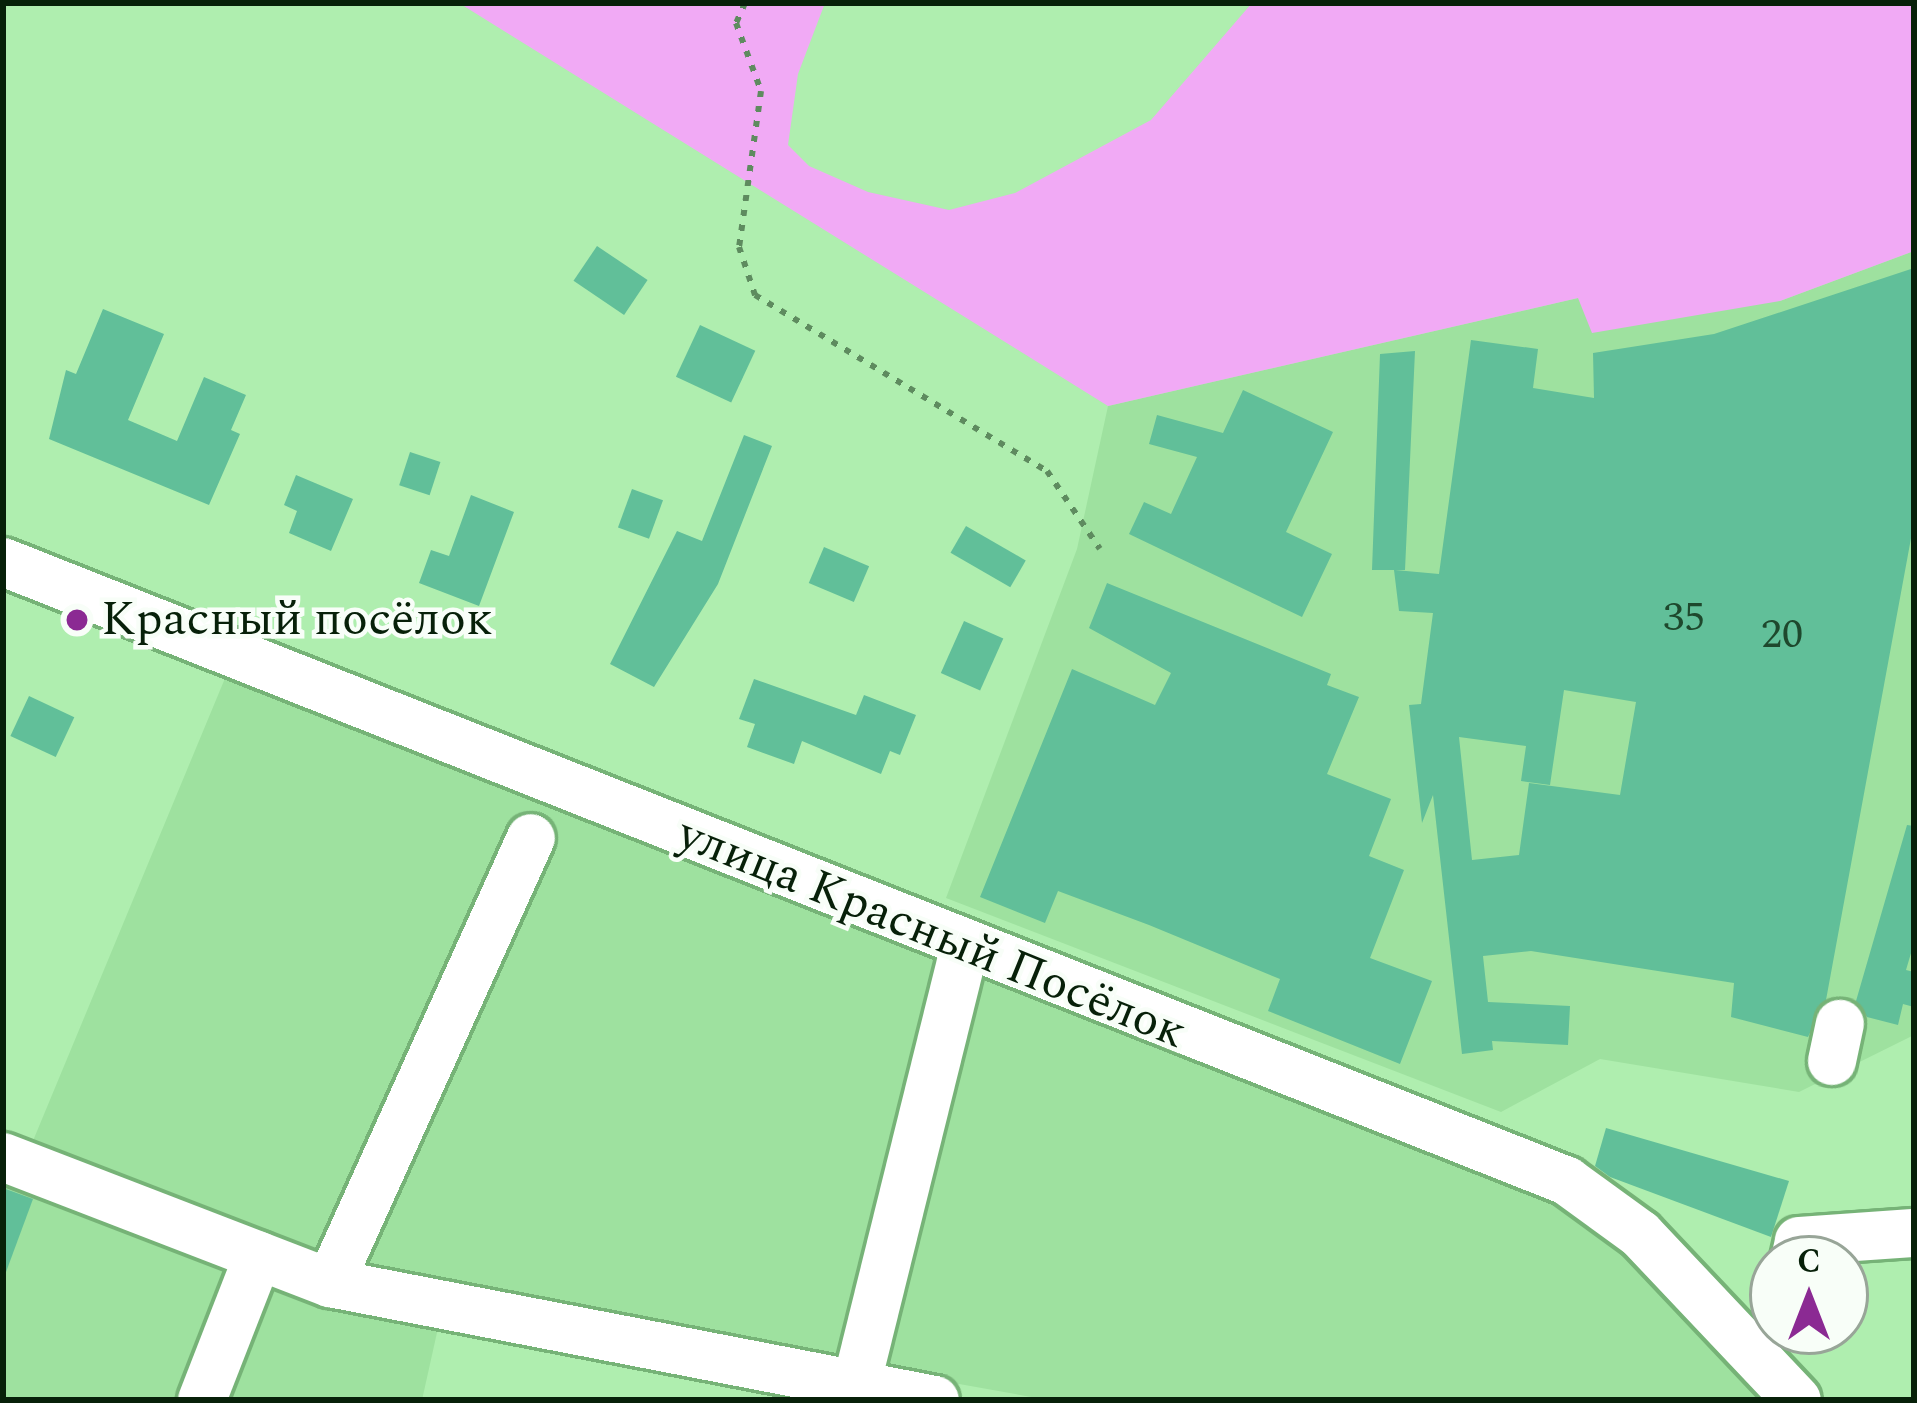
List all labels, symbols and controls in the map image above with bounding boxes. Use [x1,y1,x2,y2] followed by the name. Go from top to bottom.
[101,591,493,649] place label: Красный посёлок
[1663,593,1705,643] house number: 35
[64,607,90,633] marker: Красный посёлок
[1761,610,1803,660] house number: 20
[670,805,1194,1061] street label: улица Красный Посёлок
[1749,1235,1869,1355] north arrow
[1797,1237,1821,1287] text: С

